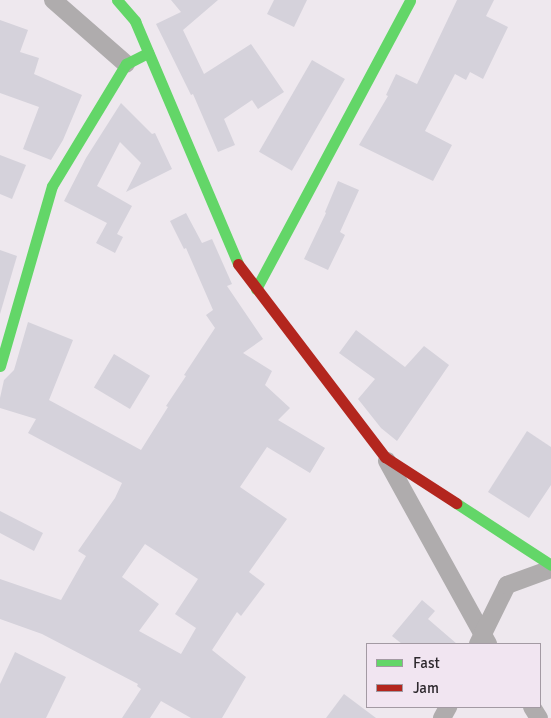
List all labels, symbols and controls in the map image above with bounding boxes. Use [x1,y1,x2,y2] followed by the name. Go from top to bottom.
[366,643,541,708] legend
[413,654,440,672] text: Fast
[413,679,439,697] text: Jam

